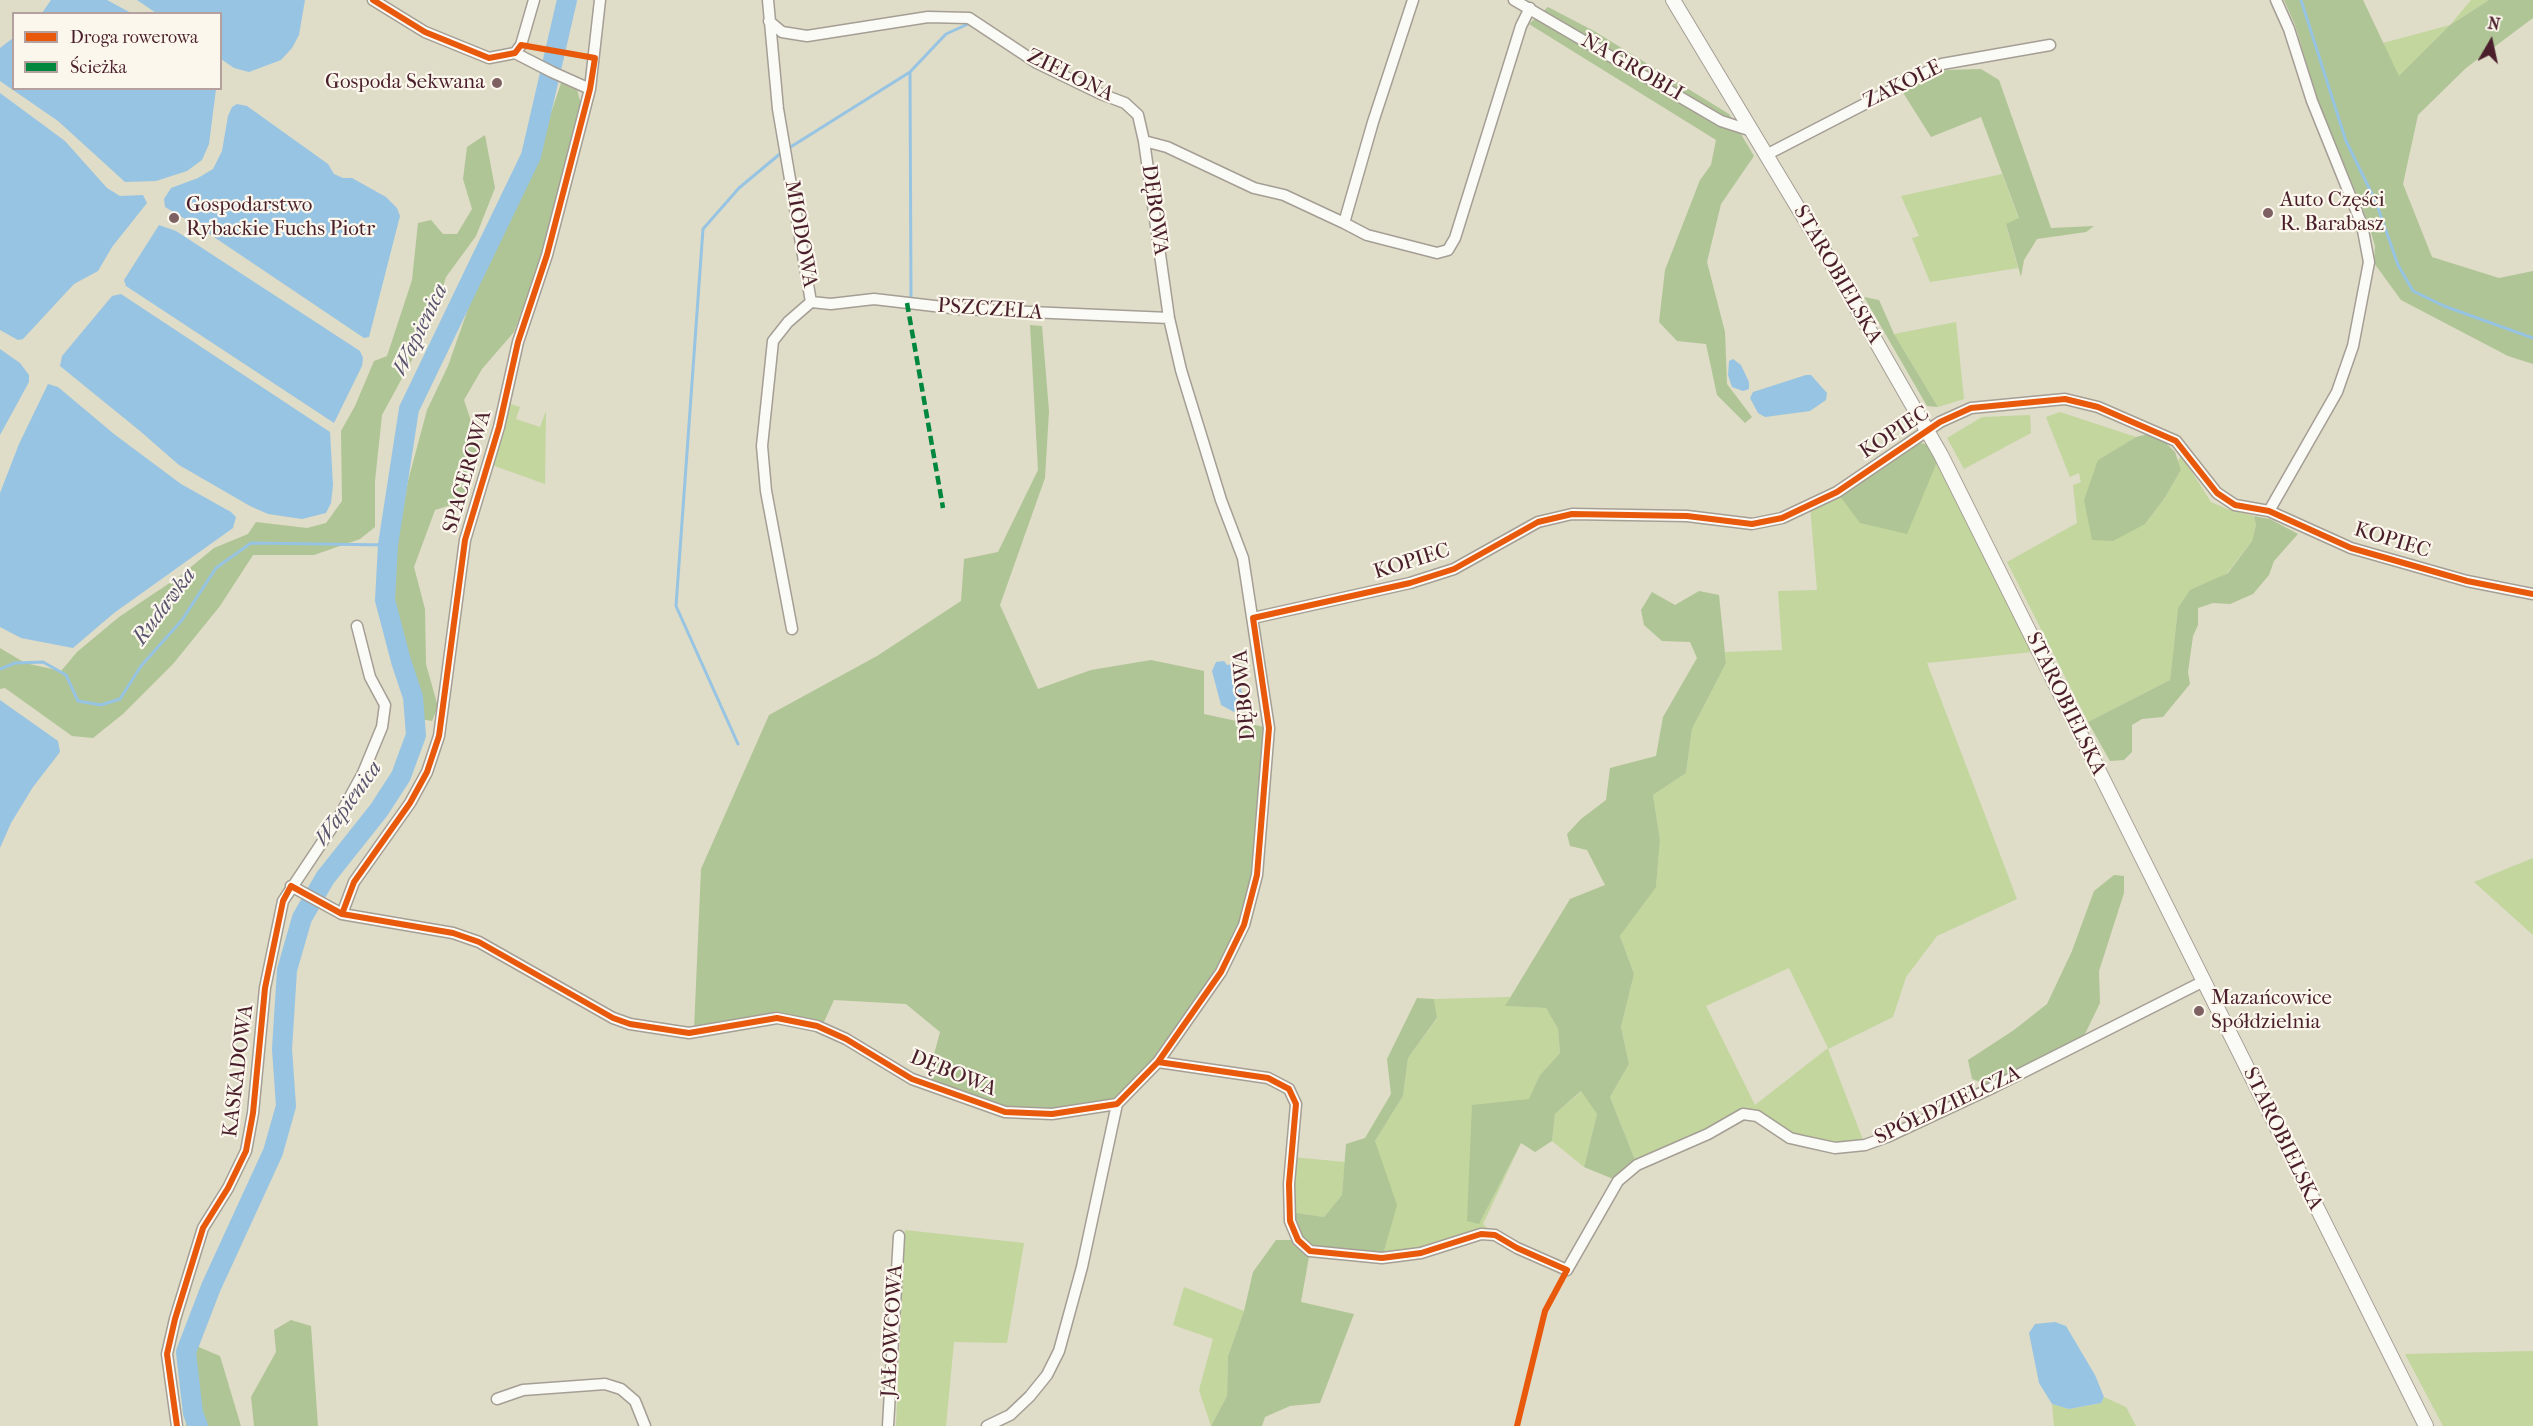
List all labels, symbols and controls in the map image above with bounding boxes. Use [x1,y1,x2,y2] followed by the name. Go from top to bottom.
[12,12,222,90] legend
[2461,12,2521,72] north arrow
[2486,13,2501,34] text: N
[70,27,198,48] text: Droga rowerowa
[1576,29,1688,107] street label: NA GROBLI
[1023,44,1117,108] street label: ZIELONA
[1860,55,1946,115] street label: ZAKOLE
[70,57,127,78] text: Ścieżka
[325,70,485,96] place label: Gospoda Sekwana
[490,76,504,90] marker: Gospoda Sekwana
[1135,163,1173,257] street label: DĘBOWA
[778,178,822,290] street label: MIODOWA
[2280,188,2385,238] place label: Auto Części R. Barabasz
[186,193,375,243] place label: Gospodarstwo Rybackie Fuchs Piotr
[1787,201,1887,349] street label: STAROBIELSKA
[2261,206,2275,220] marker: Auto Części R. Barabasz
[167,211,181,225] marker: Gospodarstwo Rybackie Fuchs Piotr
[388,280,454,380] water label: Wapienica
[936,294,1044,326] street label: PSZCZELA
[1855,401,1935,465] street label: KOPIEC
[438,408,498,536] street label: SPACEROWA
[2351,517,2433,565] street label: KOPIEC
[1371,538,1453,586] street label: KOPIEC
[128,563,202,651] water label: Rudawka
[2019,628,2111,780] street label: STAROBIELSKA
[1228,648,1262,742] street label: DĘBOWA
[309,756,389,852] water label: Wapienica
[2211,986,2332,1036] place label: Mazańcowice Spółdzielnia
[218,1003,260,1139] street label: KASKADOWA
[2192,1004,2206,1018] marker: Mazańcowice Spółdzielnia
[906,1045,1000,1103] street label: DĘBOWA
[1871,1061,2025,1151] street label: SPÓŁDZIELCZA
[2236,1063,2328,1215] street label: STAROBIELSKA
[877,1264,909,1398] street label: JAŁOWCOWA

